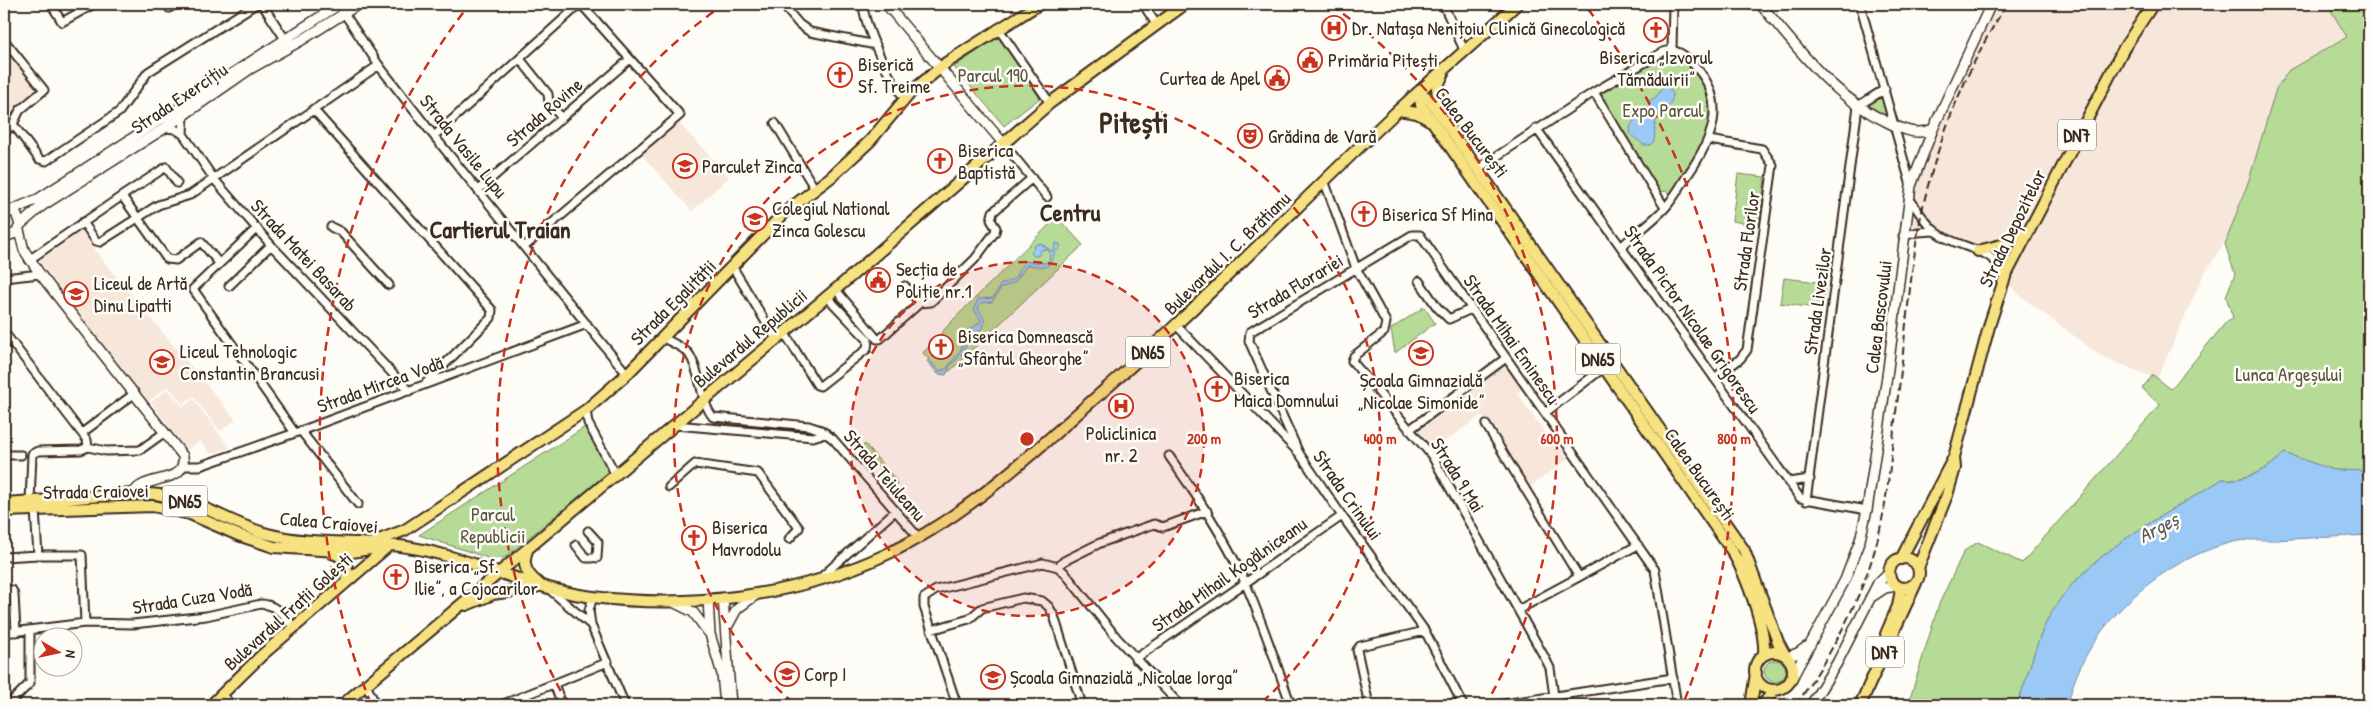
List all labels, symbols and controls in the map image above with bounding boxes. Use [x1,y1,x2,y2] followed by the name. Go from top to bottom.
[1321,15,1347,41] hospital icon: Dr. Natașa Nenițoiu Clinică Ginecologică
[1352,15,1625,41] place label: Dr. Natașa Nenițoiu Clinică Ginecologică
[1643,17,1669,43] church icon: Biserica „Izvorul Tămăduirii”
[1599,44,1713,92] place label: Biserica „Izvorul Tămăduirii”
[1297,47,1323,73] public building icon: Primăria Pitești
[1328,47,1438,73] place label: Primăria Pitești
[858,51,931,99] place label: Biserică Sf. Treime
[126,56,233,140] street label: Strada Exercițiu
[827,62,853,88] church icon: Biserică Sf. Treime
[958,62,1028,88] park label: Parcul 190
[1159,65,1261,91] place label: Curtea de Apel
[1264,65,1290,91] public building icon: Curtea de Apel
[500,71,588,152] street label: Strada Rovine
[1429,81,1515,183] street label: Calea București
[414,89,514,204] street label: Strada Vasile Lupu
[1623,97,1704,123] park label: Expo Parcul
[1099,103,1169,142] district label: Pitești
[2058,120,2096,150] road number: DN7
[1237,123,1263,149] theatre icon: Grădina de Vară
[1268,123,1377,149] place label: Grădina de Vară
[958,137,1016,185] place label: Biserica Baptistă
[927,148,953,174] church icon: Biserica Baptistă
[672,153,698,179] school or university icon: Parculet Zinca
[702,153,802,179] place label: Parculet Zinca
[1972,164,2052,291] street label: Strada Depozitelor
[1158,185,1296,320] street label: Bulevardul I. C. Brătianu
[1726,189,1766,293] street label: Strada Florilor
[245,193,363,317] street label: Strada Matei Basarab
[772,195,890,243] place label: Colegiul National Zinca Golescu
[1040,196,1101,228] district label: Centru
[1351,201,1377,227] church icon: Biserica Sf Mina
[1382,201,1494,227] place label: Biserica Sf Mina
[742,206,768,232] school or university icon: Colegiul National Zinca Golescu
[429,213,571,245] district label: Cartierul Traian
[1618,220,1768,418] street label: Strada Pictor Nicolae Grigorescu
[1797,245,1837,356] street label: Strada Livezilor
[1242,247,1348,325] street label: Strada Florariei
[624,253,722,351] street label: Strada Egalității
[896,256,972,304] place label: Secția de Poliție nr.1
[1858,259,1898,375] street label: Calea Bascovului
[865,267,891,293] public building icon: Secția de Poliție nr.1
[1458,269,1567,409] street label: Strada Mihai Eminescu
[94,270,188,318] place label: Liceul de Artă Dinu Lipatti
[63,281,89,307] school or university icon: Liceul de Artă Dinu Lipatti
[687,283,813,393] street label: Bulevardul Republicii
[958,323,1093,371] place label: Biserica Domnească „Sfântul Gheorghe”
[928,334,954,360] church icon: Biserica Domnească „Sfântul Gheorghe”
[1126,337,1170,368] road number: DN65
[180,338,320,386] place label: Liceul Tehnologic Constantin Brancusi
[1408,340,1434,366] school or university icon: Școala Gimnazială „Nicolae Simonide”
[1576,344,1620,374] road number: DN65
[149,349,175,375] school or university icon: Liceul Tehnologic Constantin Brancusi
[313,349,447,419] street label: Strada Mircea Vodă
[2236,361,2342,387] park label: Lunca Argeșului
[1234,365,1339,413] place label: Biserica Maica Domnului
[1358,367,1485,415] place label: Școala Gimnazială „Nicolae Simonide”
[1204,376,1230,402] church icon: Biserica Maica Domnului
[1108,393,1134,419] hospital icon: Policlinica nr. 2
[1086,420,1157,468] place label: Policlinica nr. 2
[1659,423,1741,525] street label: Calea București
[838,424,932,527] street label: Strada Teiuleanu
[1187,428,1221,449] text: 200 m
[1364,428,1396,449] text: 400 m
[1540,428,1574,449] text: 600 m
[1717,428,1751,449] text: 800 m
[1018,430,1036,448] centre of rings
[1425,433,1491,517] street label: Strada 9 Mai
[1307,445,1389,545] street label: Strada Crinului
[43,477,149,505] street label: Strada Craiovei
[162,486,208,516] road number: DN65
[461,501,525,549] park label: Parcul Republicii
[2133,504,2185,550] water label: Argeș
[279,505,379,539] street label: Calea Craiovei
[1146,510,1312,637] street label: Strada Mihail Kogălniceanu
[712,514,781,562] place label: Biserica Mavrodolu
[681,525,707,551] church icon: Biserica Mavrodolu
[218,546,358,676] street label: Bulevardul Frații Golești
[414,553,538,601] place label: Biserica „Sf. Ilie”, a Cojocarilor
[383,564,409,590] church icon: Biserica „Sf. Ilie”, a Cojocarilor
[131,576,254,620] street label: Strada Cuza Vodă
[32,626,82,676] north arrow
[1866,636,1904,668] road number: DN7
[61,649,81,660] text: N
[774,661,800,687] school or university icon: Corp I
[804,661,846,687] place label: Corp I
[980,664,1006,690] school or university icon: Școala Gimnazială „Nicolae Iorga”
[1010,664,1238,690] place label: Școala Gimnazială „Nicolae Iorga”

